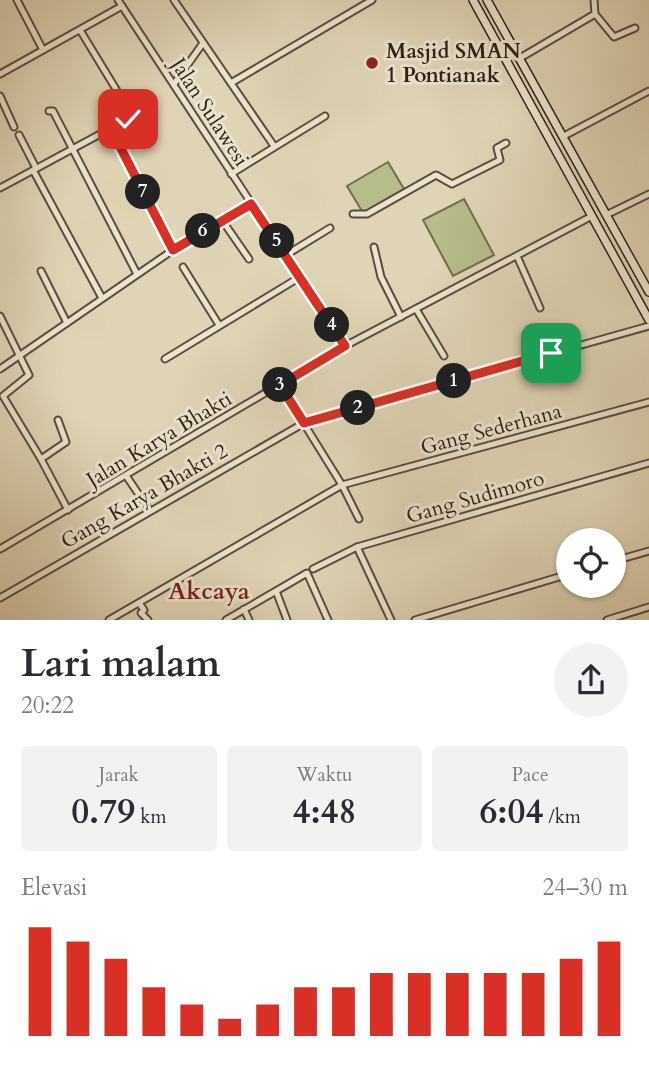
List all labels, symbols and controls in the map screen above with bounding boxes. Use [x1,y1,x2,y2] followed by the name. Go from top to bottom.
[386,37,521,90] place label: Masjid SMAN 1 Pontianak
[162,50,256,172] street label: Jalan Sulawesi
[364,55,380,71] marker: Masjid SMAN 1 Pontianak
[98,89,158,149] pin
[109,100,147,138] icon: check
[125,174,160,210] pin: 7
[138,178,147,204] text: 7
[186,214,220,248] pin: 6
[198,217,207,243] text: 6
[260,224,294,258] pin: 5
[272,227,281,253] text: 5
[314,308,350,342] pin: 4
[327,311,336,337] text: 4
[521,323,581,383] pin
[532,334,570,372] icon: arrive
[436,364,472,398] pin: 1
[449,367,458,393] text: 1
[262,368,298,402] pin: 3
[275,371,284,397] text: 3
[79,384,238,496] street label: Jalan Karya Bhakti
[340,390,376,426] pin: 2
[353,394,362,420] text: 2
[417,397,565,462] street label: Gang Sederhana
[55,437,233,556] street label: Gang Karya Bhakti 2
[403,464,548,531] street label: Gang Sudimoro
[556,528,626,598] map controls
[556,528,626,598] button: locate
[168,575,250,608] district label: Akcaya
[21,638,220,690] text: Lari malam
[554,643,628,717] button: share
[21,690,74,721] text: 20:22
[99,762,139,788] text: Jarak
[297,762,352,788] text: Waktu
[512,762,549,788] text: Pace
[71,788,135,836] text: 0.79
[293,788,356,836] text: 4:48
[479,788,543,836] text: 6:04
[135,804,166,830] text: km
[543,804,581,830] text: /km
[21,872,87,903] text: Elevasi
[543,872,628,903] text: 24–30 m

